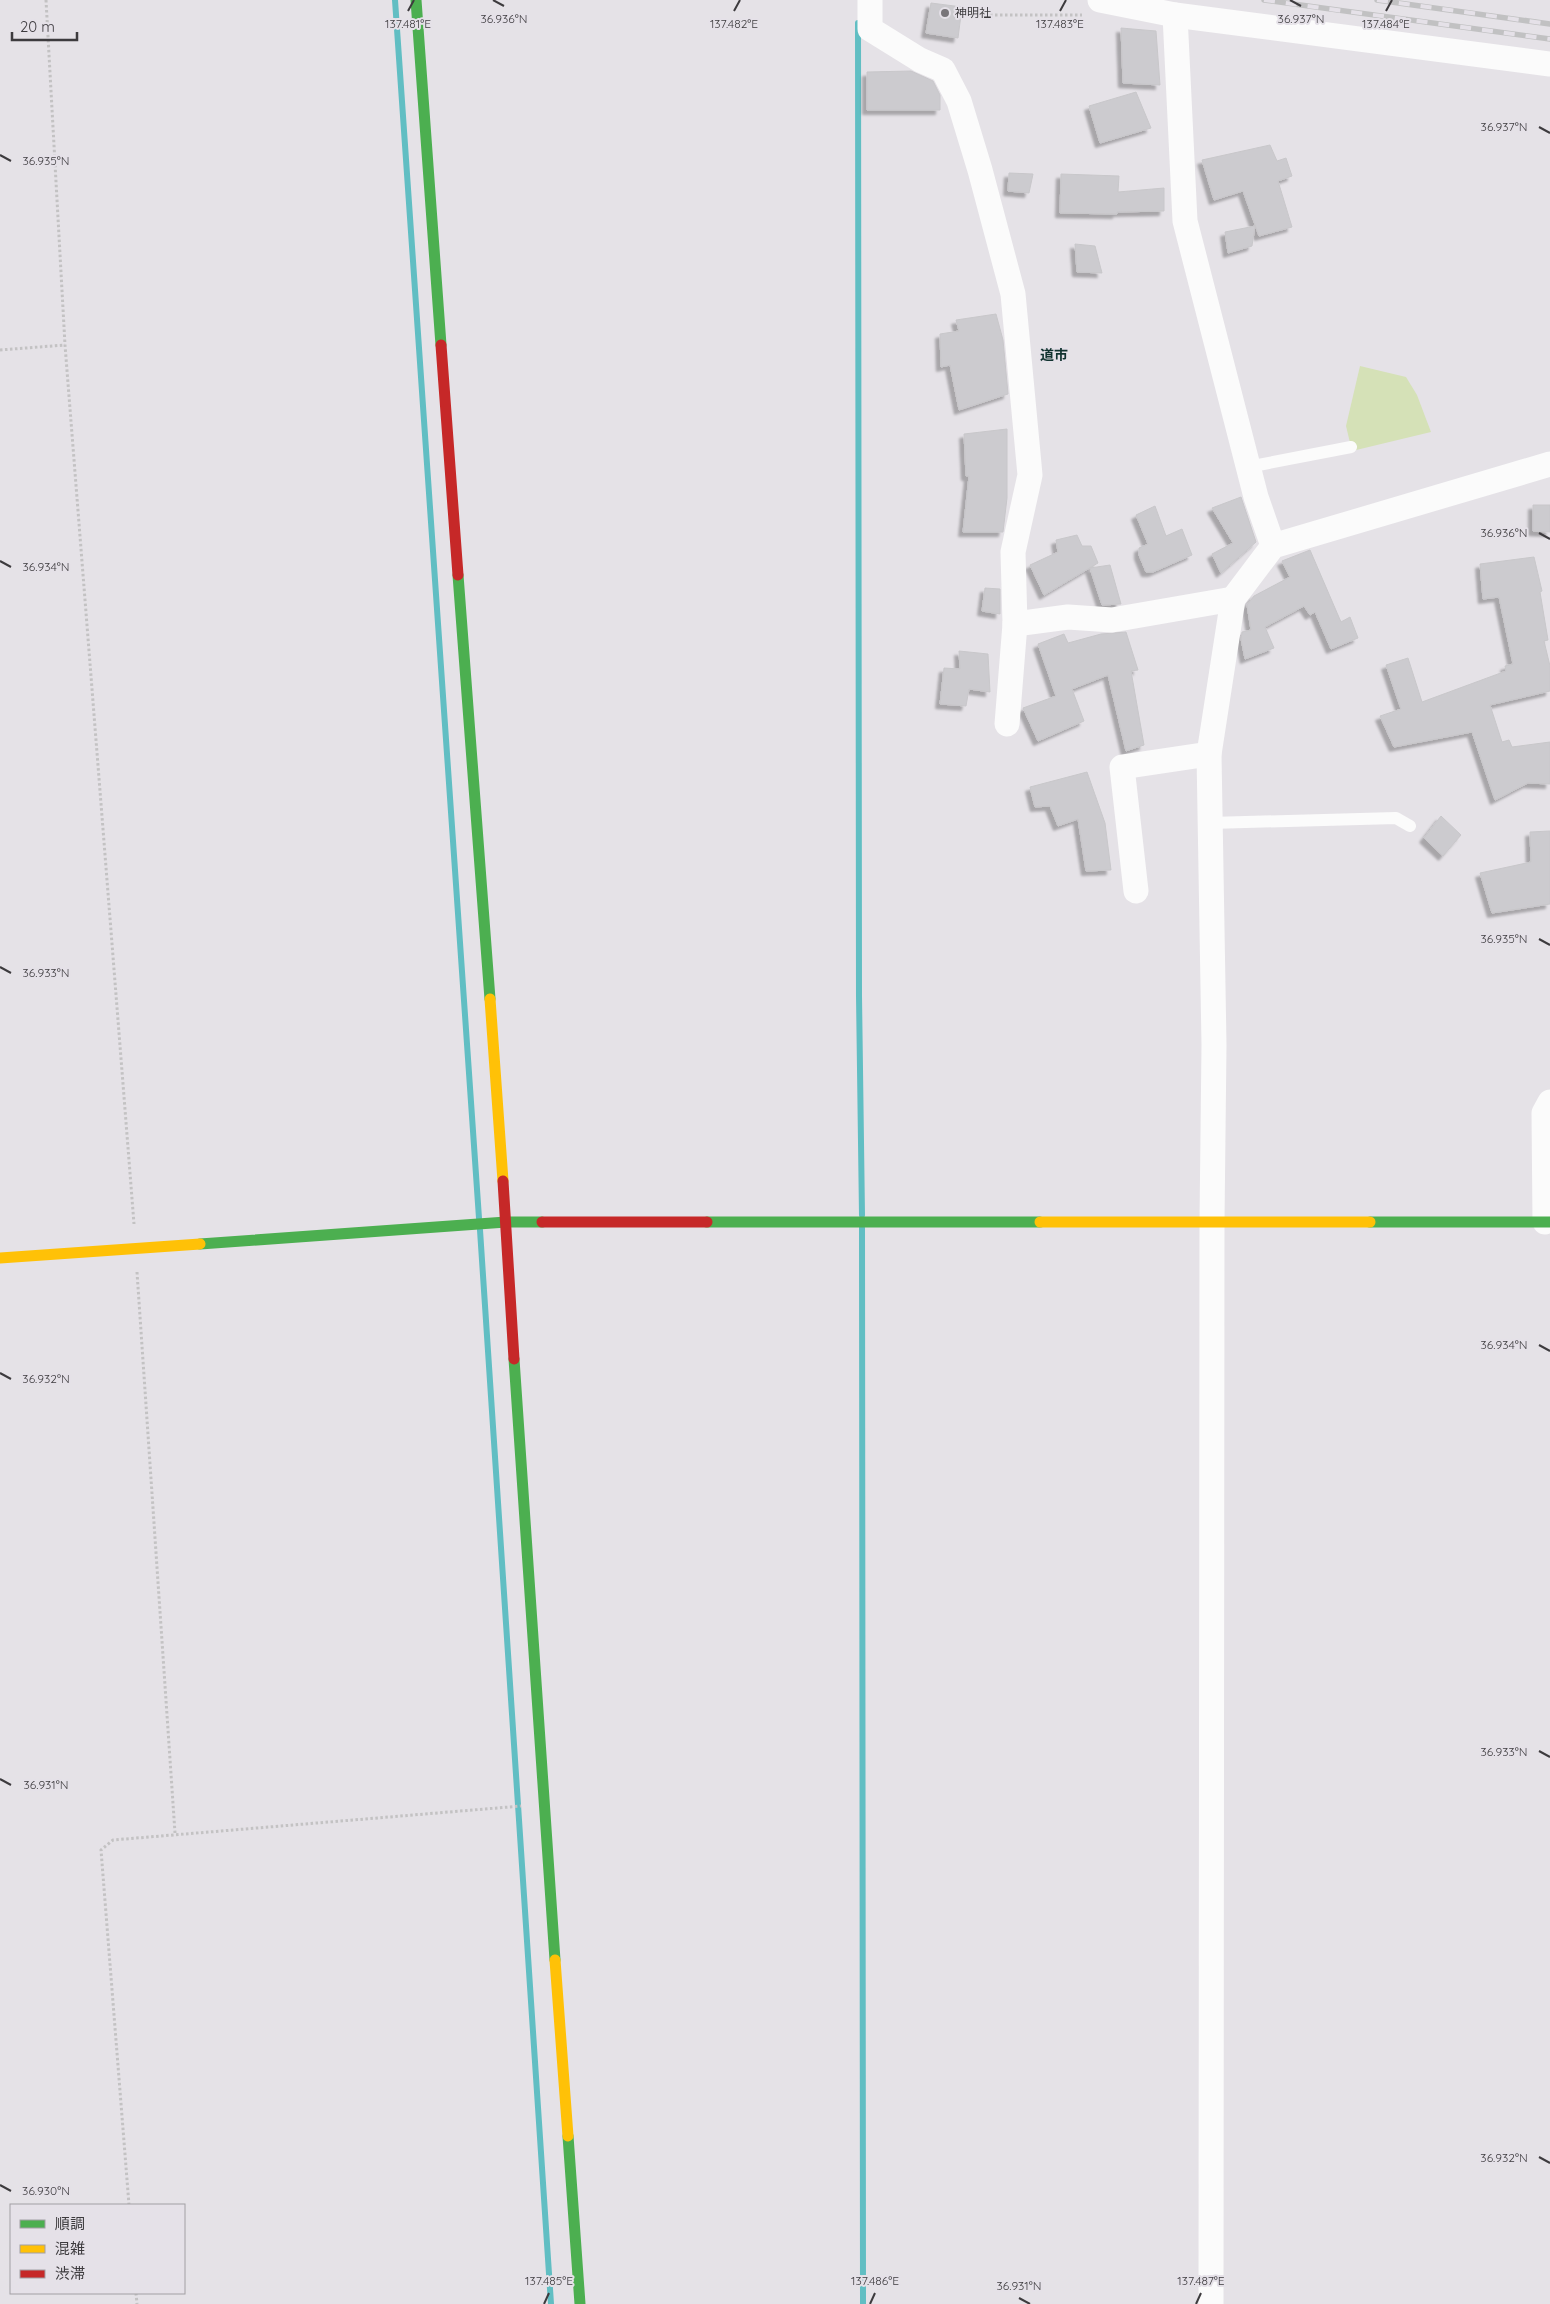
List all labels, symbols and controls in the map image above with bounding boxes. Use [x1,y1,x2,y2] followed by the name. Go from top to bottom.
[955,5,991,20] place label: 神明社
[939,7,951,19] marker: 神明社
[12,10,78,42] scale bar
[480,11,528,26] text: 36.936°N
[1278,11,1324,26] text: 36.937°N
[385,16,431,31] text: 137.481°E
[710,16,758,31] text: 137.482°E
[1036,16,1084,31] text: 137.483°E
[1362,16,1410,31] text: 137.484°E
[20,17,55,36] text: 20 m
[1481,119,1527,134] text: 36.937°N
[22,153,70,168] text: 36.935°N
[1040,346,1068,364] district label: 道市
[1480,525,1528,540] text: 36.936°N
[23,559,69,574] text: 36.934°N
[1480,931,1528,946] text: 36.935°N
[23,965,69,980] text: 36.933°N
[1481,1337,1527,1352] text: 36.934°N
[22,1371,70,1386] text: 36.932°N
[1481,1744,1527,1759] text: 36.933°N
[23,1777,69,1792] text: 36.931°N
[1480,2150,1528,2165] text: 36.932°N
[22,2183,70,2198] text: 36.930°N
[10,2204,185,2294] legend
[55,2214,85,2233] text: 順調
[55,2239,85,2258] text: 混雑
[55,2264,85,2283] text: 渋滞
[525,2273,573,2288] text: 137.485°E
[851,2273,899,2288] text: 137.486°E
[1177,2273,1225,2288] text: 137.487°E
[996,2278,1042,2293] text: 36.931°N

